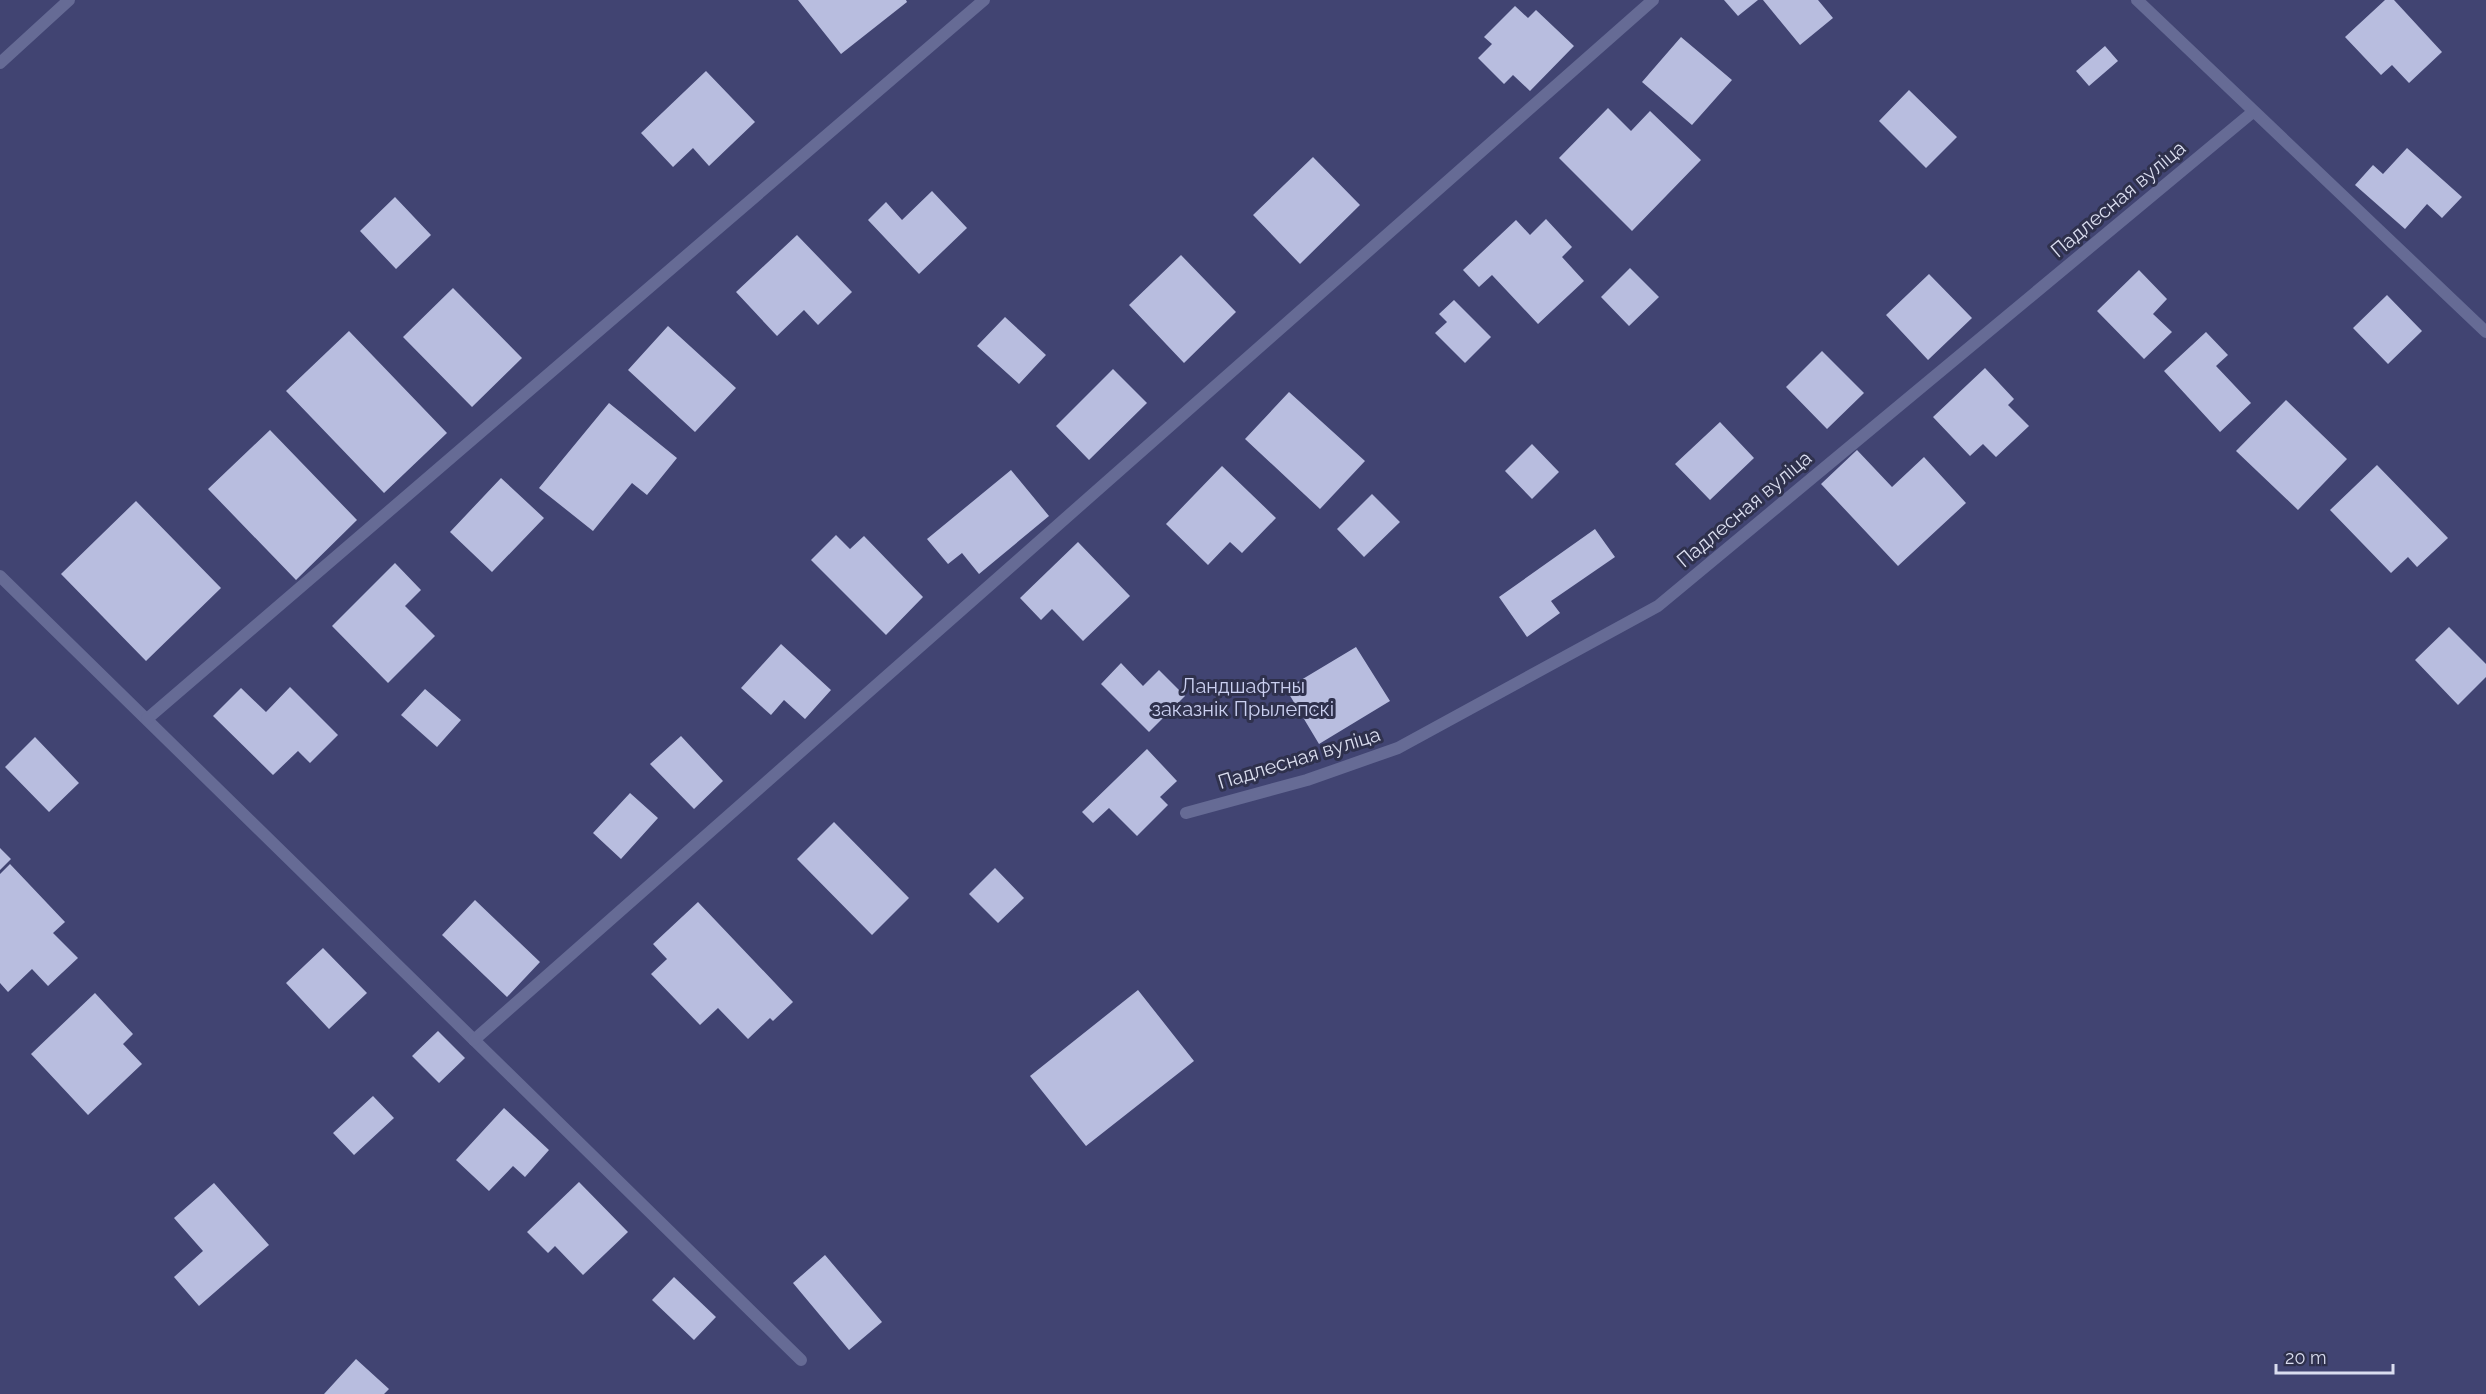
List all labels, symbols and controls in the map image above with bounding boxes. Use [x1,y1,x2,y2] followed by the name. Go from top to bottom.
[2046,136,2190,262] street label: Падлесная вуліца
[1672,446,1816,572] street label: Падлесная вуліца
[1152,674,1334,721] park label: Ландшафтны заказнік Прылепскі
[1215,722,1383,794] street label: Падлесная вуліца
[2276,1337,2393,1375] scale bar
[2285,1347,2327,1368] text: 20 m

